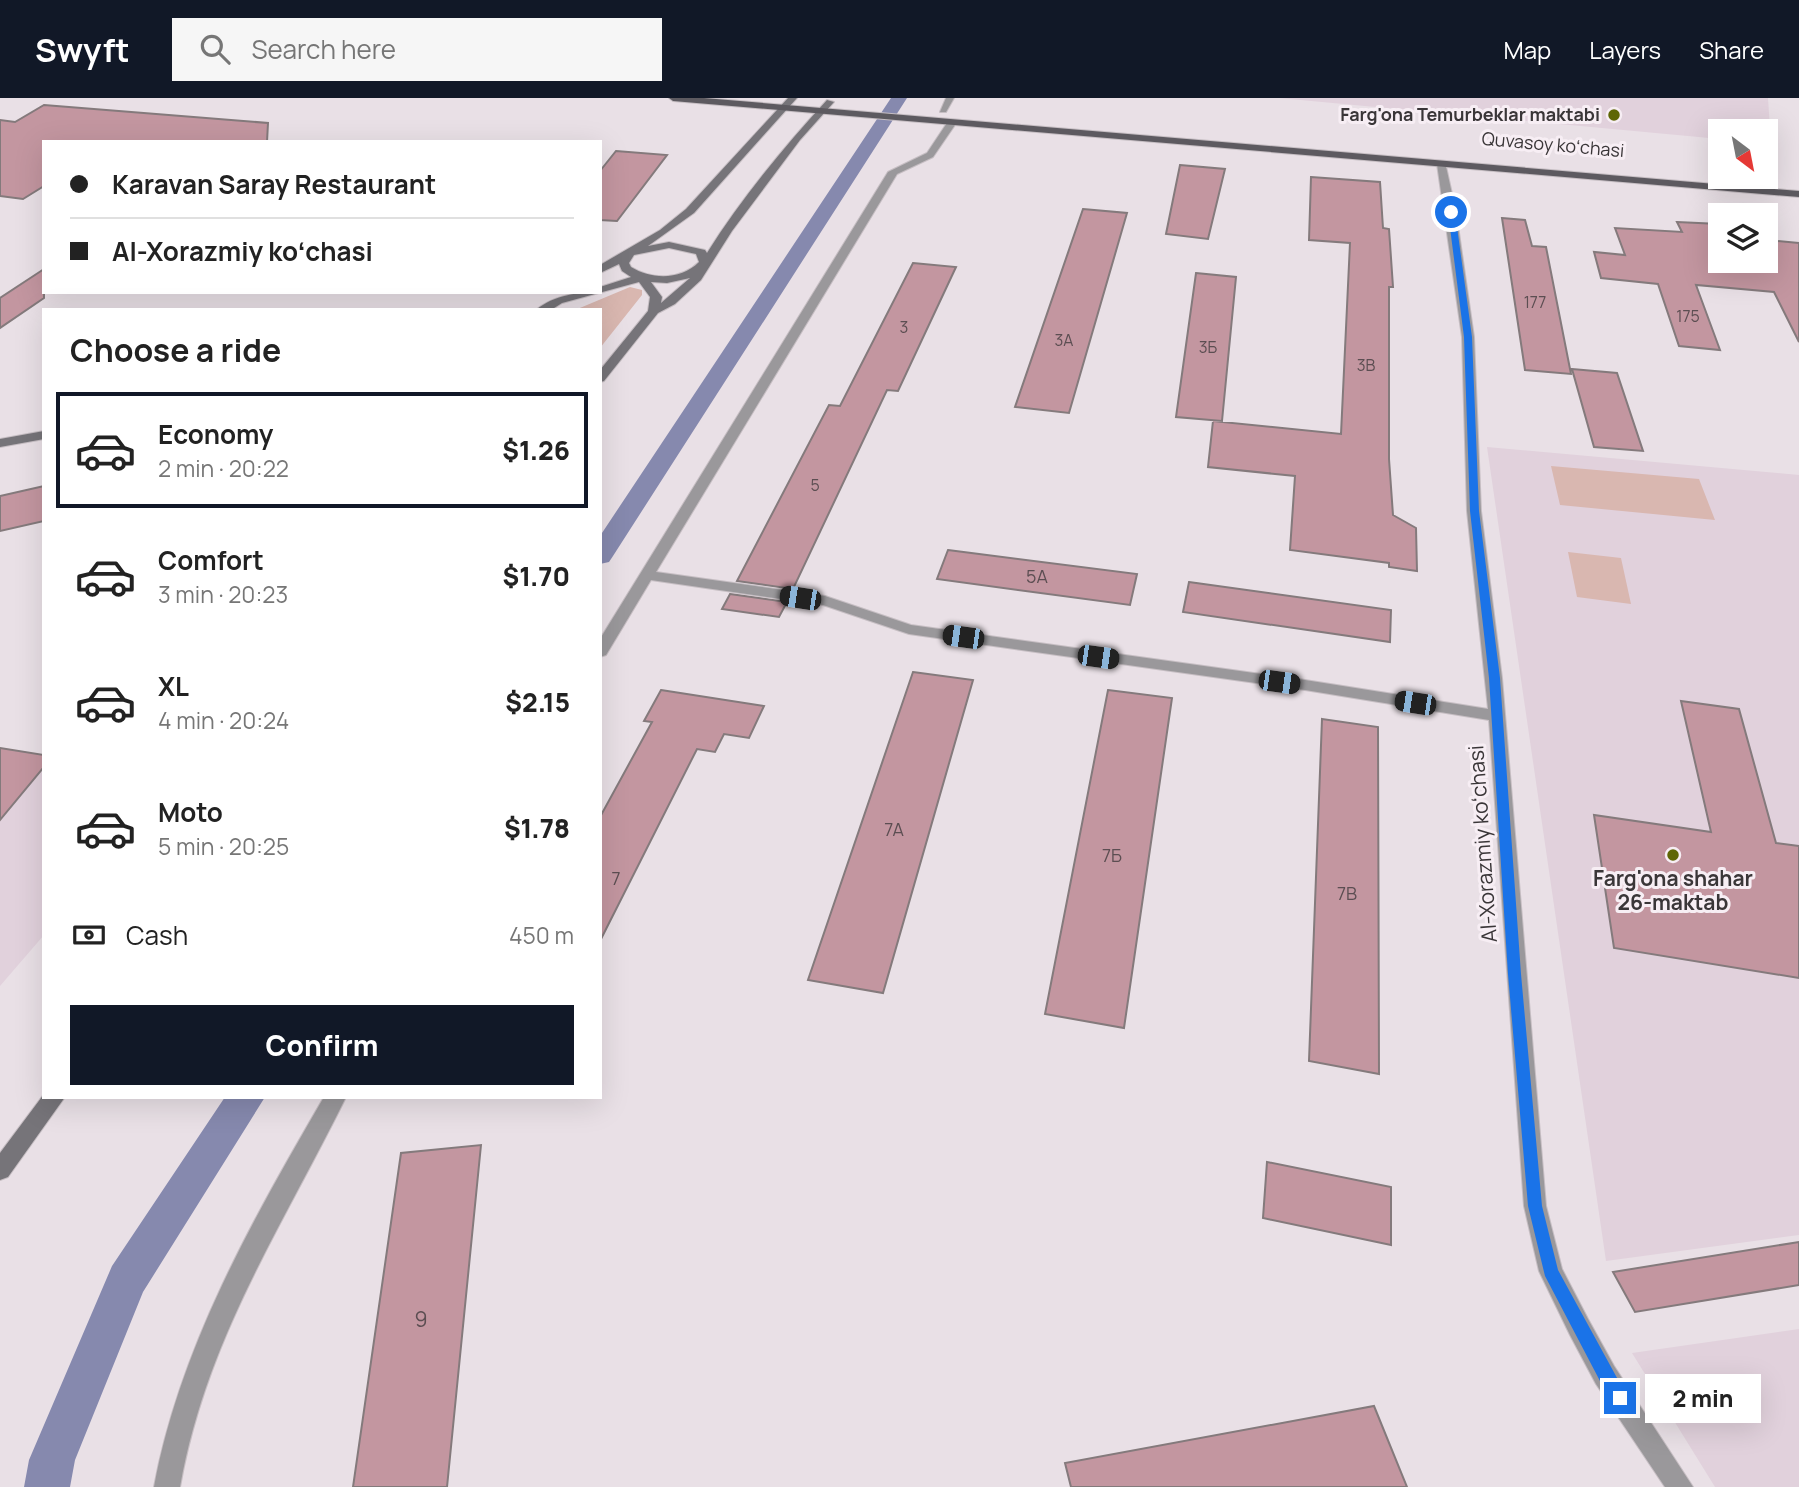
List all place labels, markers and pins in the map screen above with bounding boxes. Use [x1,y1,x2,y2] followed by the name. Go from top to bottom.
[1340,102,1600,126] place label: Farg'ona Temurbeklar maktabi
[1606,107,1622,123] marker: Farg'ona Temurbeklar maktabi
[1665,847,1681,863] marker: Farg'ona shahar 26-maktab
[1593,864,1753,916] place label: Farg'ona shahar 26-maktab

